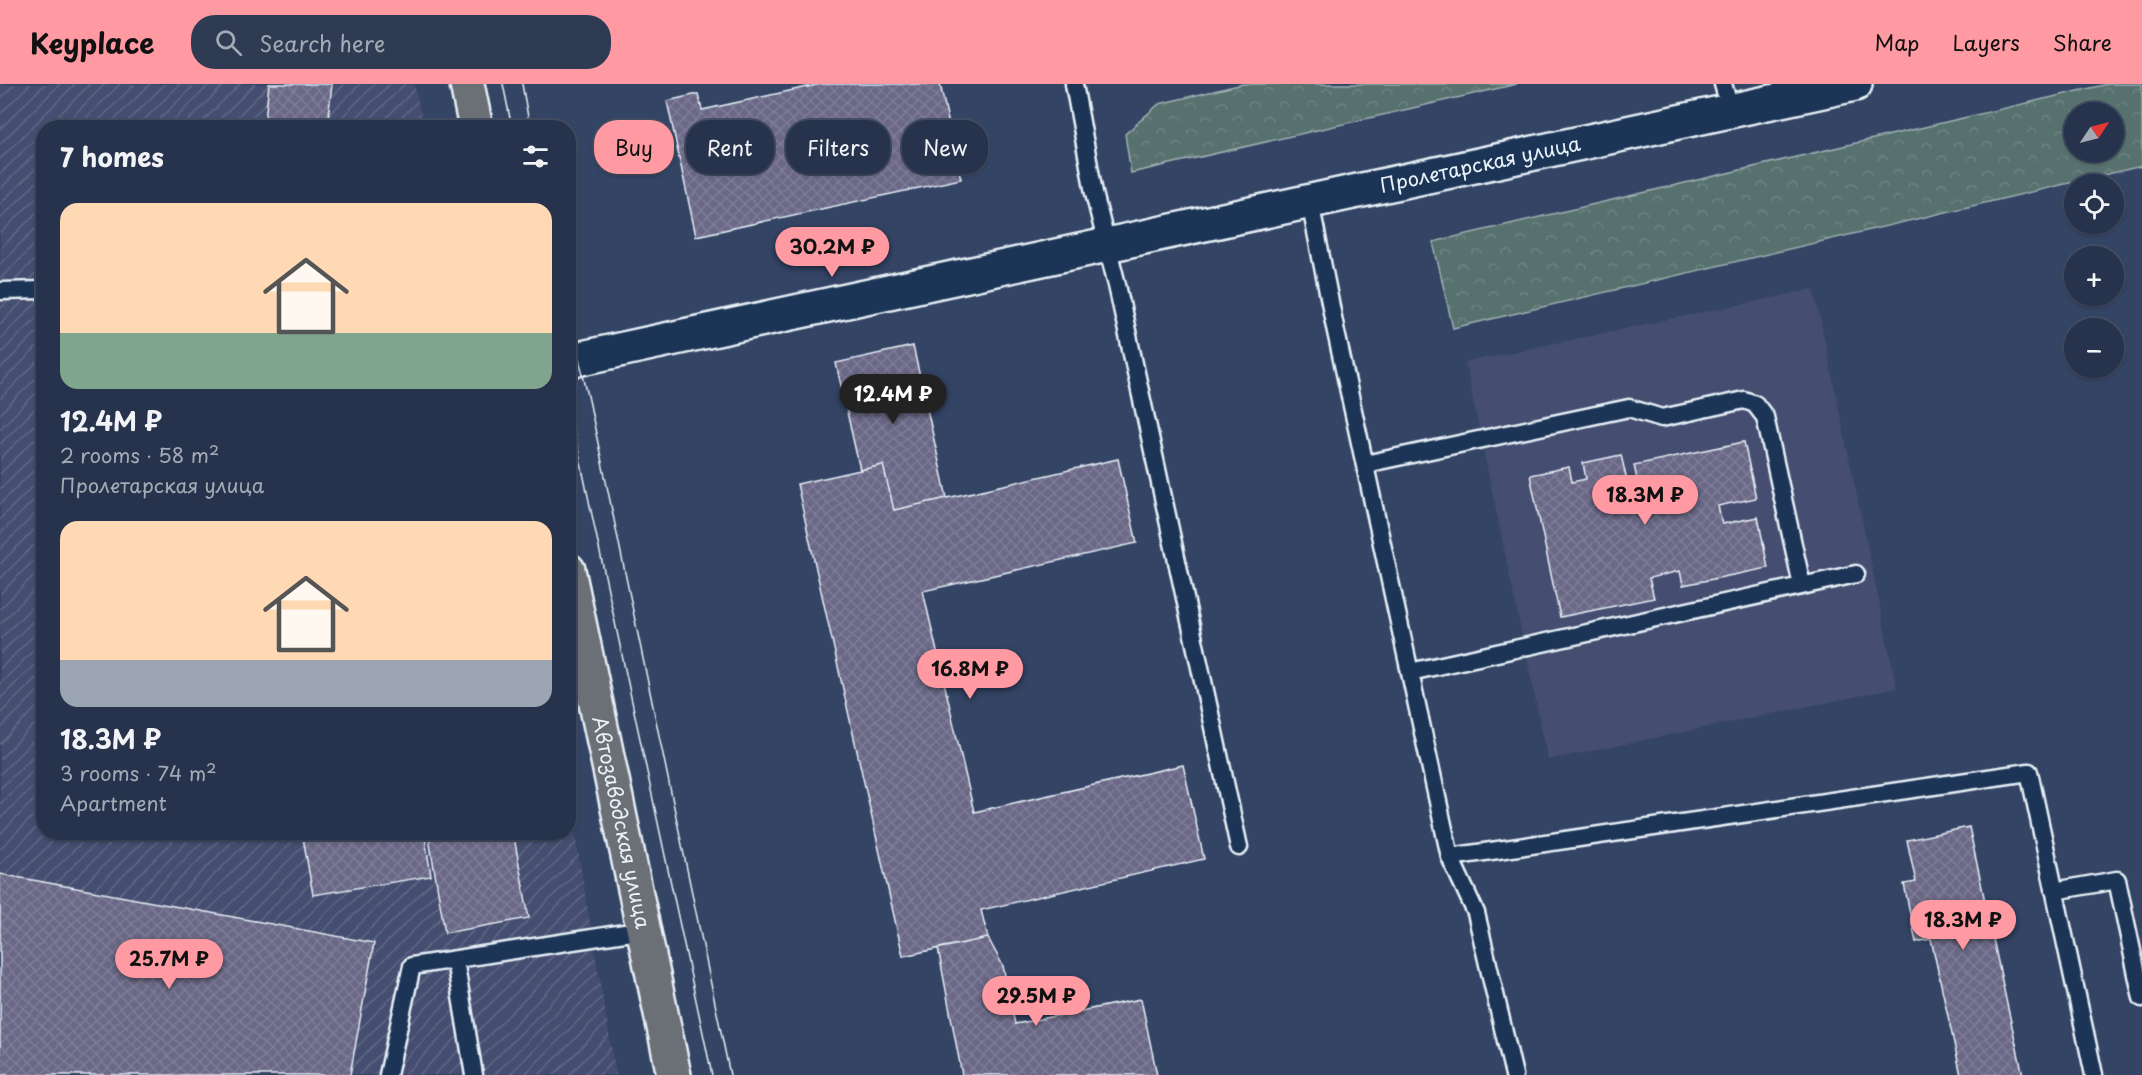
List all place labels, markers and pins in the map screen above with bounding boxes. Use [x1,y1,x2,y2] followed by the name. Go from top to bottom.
[777,227,887,278] pin: 30.2M ₽
[838,374,948,425] pin: 12.4M ₽
[1590,475,1700,526] pin: 18.3M ₽
[915,649,1025,700] pin: 16.8M ₽
[1908,900,2018,951] pin: 18.3M ₽
[114,939,224,990] pin: 25.7M ₽
[981,976,1091,1027] pin: 29.5M ₽

